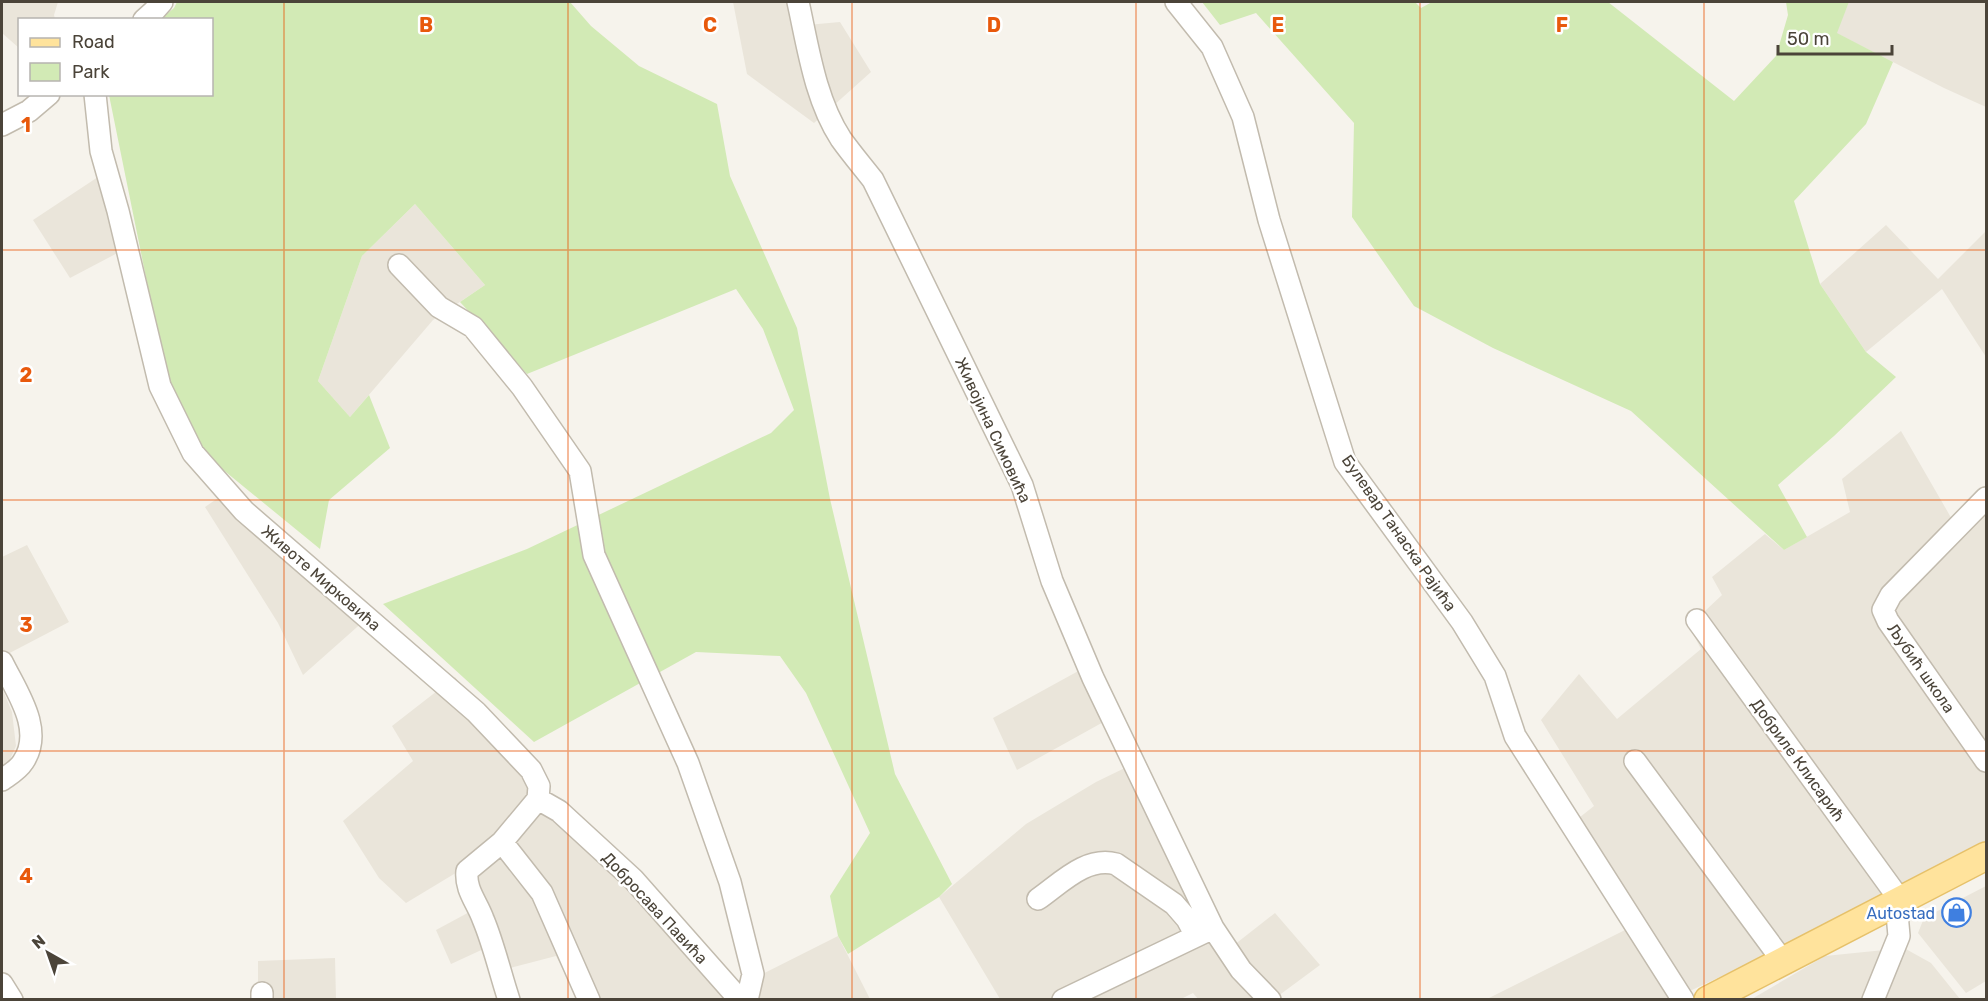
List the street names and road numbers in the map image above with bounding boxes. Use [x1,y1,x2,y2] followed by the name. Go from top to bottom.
[951,354,1035,506] street label: Живојина Симовића
[1338,451,1460,615] street label: Булевар Танаска Рајића
[258,521,384,635] street label: Животе Мирковића
[1883,620,1959,716] street label: Љубић школа
[1747,695,1849,825] street label: Добриле Клисарић
[598,848,712,968] street label: Добросава Павића

